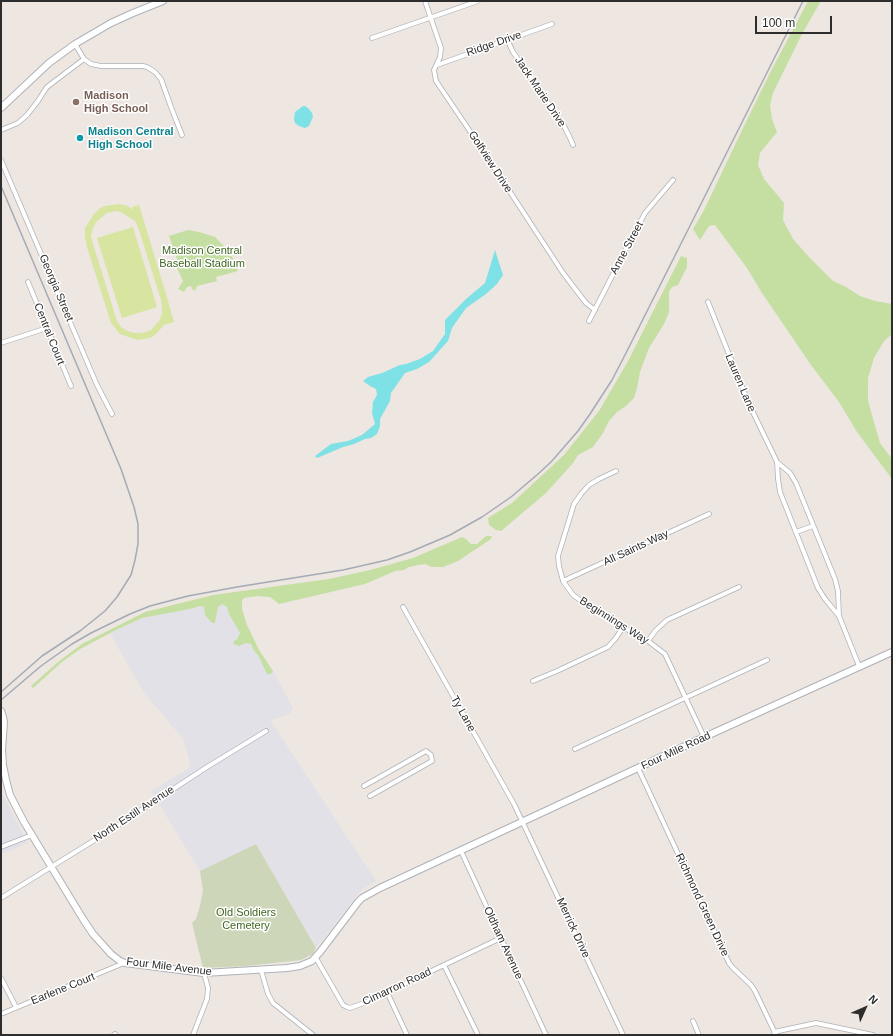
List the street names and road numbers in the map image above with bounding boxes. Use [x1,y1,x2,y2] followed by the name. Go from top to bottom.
[465,28,523,60] street label: Ridge Drive
[512,54,568,130] street label: Jack Marie Drive
[465,129,515,195] street label: Golfview Drive
[608,219,646,277] street label: Anne Street
[36,252,76,324] street label: Georgia Street
[31,301,67,367] street label: Central Court
[722,352,758,414] street label: Lauren Lane
[601,527,671,569] street label: All Saints Way
[577,594,651,648] street label: Beginnings Way
[448,694,478,734] street label: Ty Lane
[639,729,713,773] street label: Four Mile Road
[91,783,177,845] street label: North Estill Avenue
[672,852,732,958] street label: Richmond Green Drive
[553,896,593,960] street label: Merrick Drive
[480,905,526,981] street label: Oldham Avenue
[126,955,212,979] street label: Four Mile Avenue
[360,965,434,1009] street label: Cimarron Road
[29,970,97,1008] street label: Earlene Court

